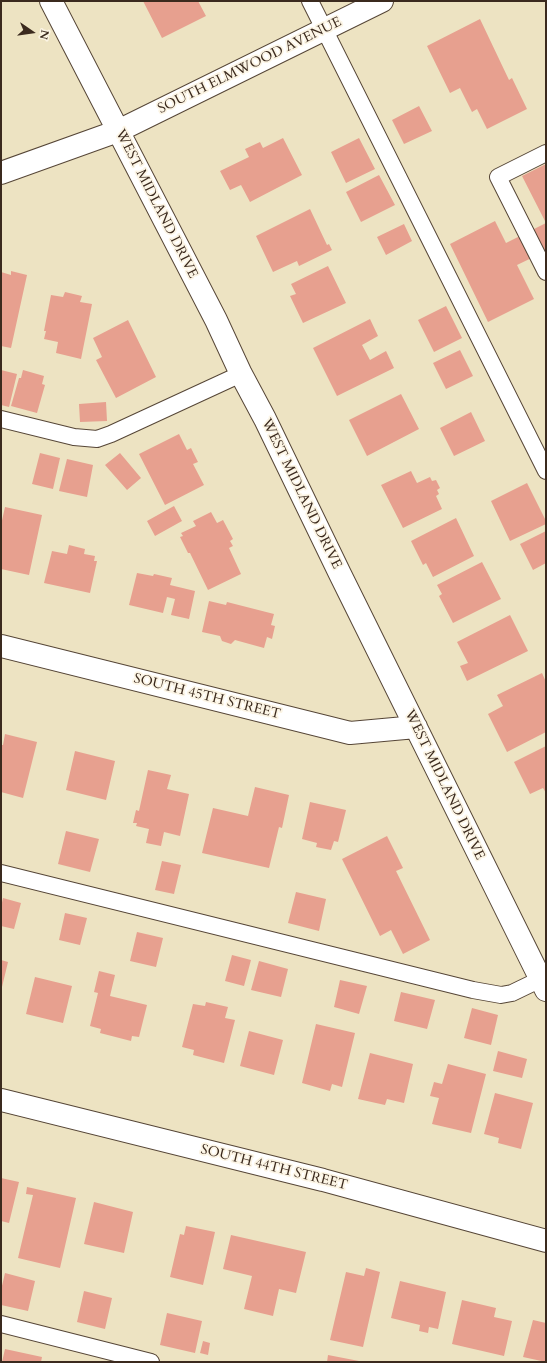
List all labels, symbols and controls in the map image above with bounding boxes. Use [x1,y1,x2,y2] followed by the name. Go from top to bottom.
[12,12,52,52] north arrow
[155,14,345,118] street label: SOUTH ELMWOOD AVENUE
[36,28,53,41] text: N
[111,127,201,281] street label: WEST MIDLAND DRIVE
[257,416,345,572] street label: WEST MIDLAND DRIVE
[132,671,282,723] street label: SOUTH 45TH STREET
[400,707,488,863] street label: WEST MIDLAND DRIVE
[199,1142,349,1194] street label: SOUTH 44TH STREET

